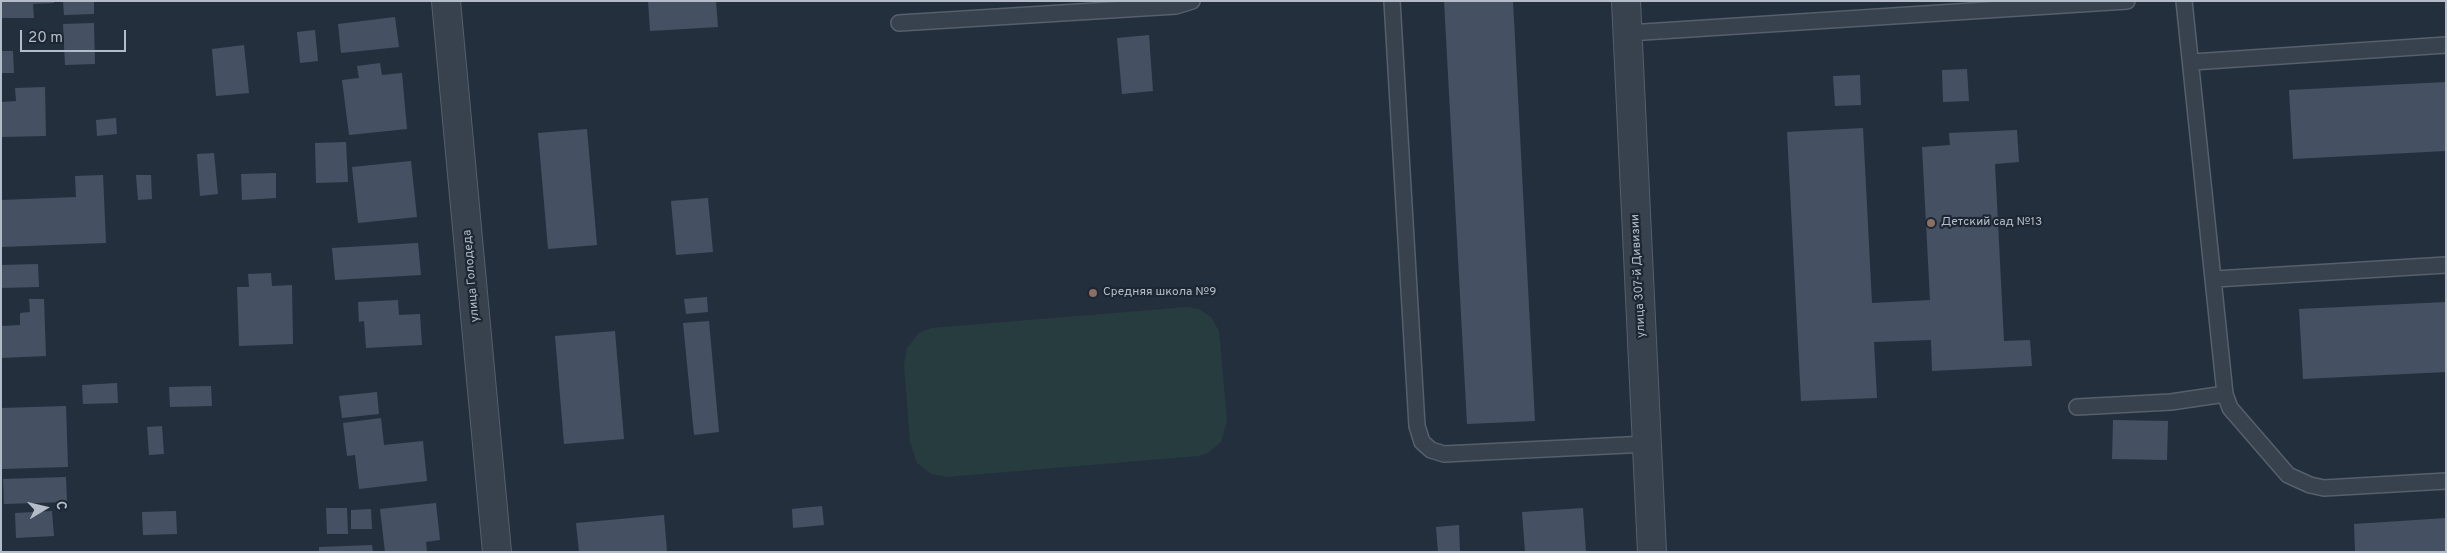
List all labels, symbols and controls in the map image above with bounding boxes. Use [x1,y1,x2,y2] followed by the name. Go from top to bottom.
[22,20,129,52] scale bar
[28,29,63,48] text: 20 m
[1629,214,1649,338] street label: улица 307-й Дивизии
[1941,216,2042,230] place label: Детский сад №13
[1925,217,1937,229] marker: Детский сад №13
[461,229,483,323] street label: улица Голодеда
[1103,286,1216,300] place label: Средняя школа №9
[1087,287,1099,299] marker: Средняя школа №9
[20,483,70,533] north arrow
[51,500,69,511] text: С

